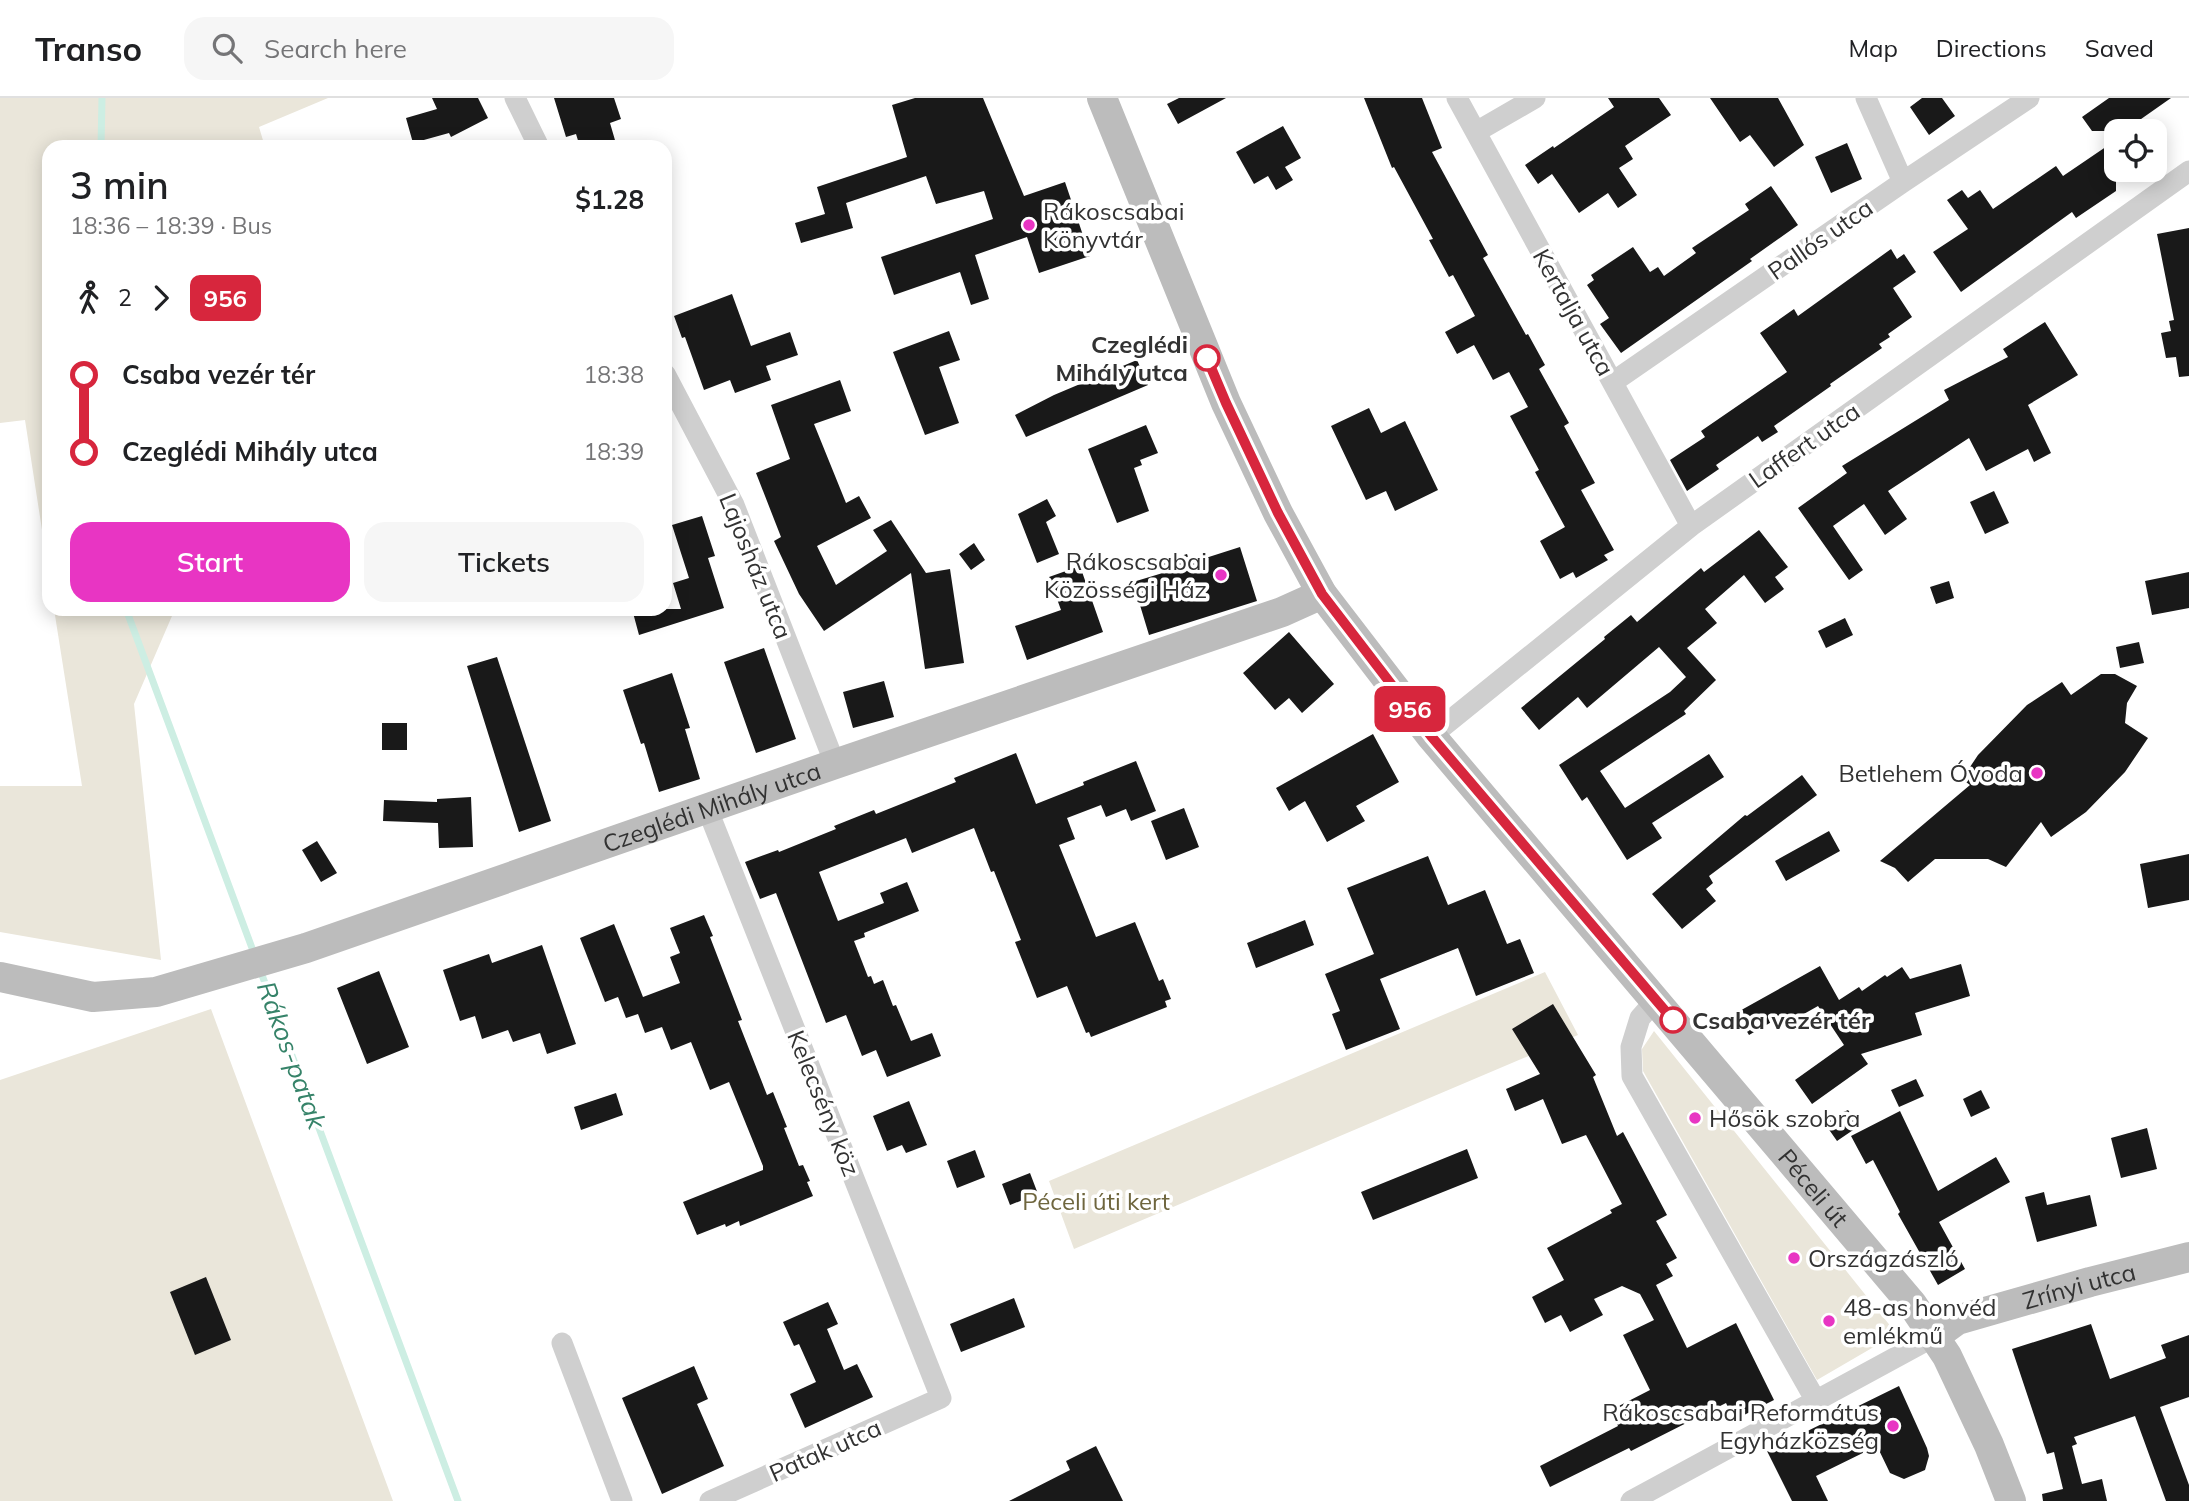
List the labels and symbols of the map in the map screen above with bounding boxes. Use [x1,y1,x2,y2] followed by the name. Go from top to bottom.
[1762,192,1878,286] street label: Pallós utca
[1043,196,1184,254] place label: Rákoscsabai Könyvtár
[1021,217,1037,233] marker: Rákoscsabai Könyvtár
[1527,243,1621,381] street label: Kertalja utca
[1055,329,1188,387] place label: Czeglédi Mihály utca
[1194,345,1220,371] marker: Czeglédi Mihály utca
[1743,396,1865,494] street label: Laffert utca
[713,489,799,643] street label: Lajosház utca
[1044,546,1207,604] place label: Rákoscsabai Közösségi Ház
[1213,567,1229,583] marker: Rákoscsabai Közösségi Ház
[1370,686,1450,732] line badge: 956
[599,755,825,859] street label: Czeglédi Mihály utca
[1838,758,2023,788] place label: Betlehem Óvoda
[2029,765,2045,781] marker: Betlehem Óvoda
[250,977,334,1134] water label: Rákos-patak
[1692,1005,1871,1035] place label: Csaba vezér tér
[1660,1007,1686,1033] marker: Csaba vezér tér
[781,1026,867,1180] street label: Kelecsény köz
[1709,1103,1860,1133] place label: Hősök szobra
[1687,1110,1703,1126] marker: Hősök szobra
[1772,1143,1855,1233] street label: Péceli út
[1022,1186,1170,1216] park label: Péceli úti kert
[1808,1243,1959,1273] place label: Országzászló
[1786,1250,1802,1266] marker: Országzászló
[2019,1256,2139,1315] street label: Zrínyi utca
[1843,1292,1996,1350] place label: 48-as honvéd emlékmű
[1821,1313,1837,1329] marker: 48-as honvéd emlékmű
[1602,1397,1879,1455] place label: Rákoscsabai Református Egyházközség
[764,1412,886,1488] street label: Patak utca
[1885,1418,1901,1434] marker: Rákoscsabai Református Egyházközség

